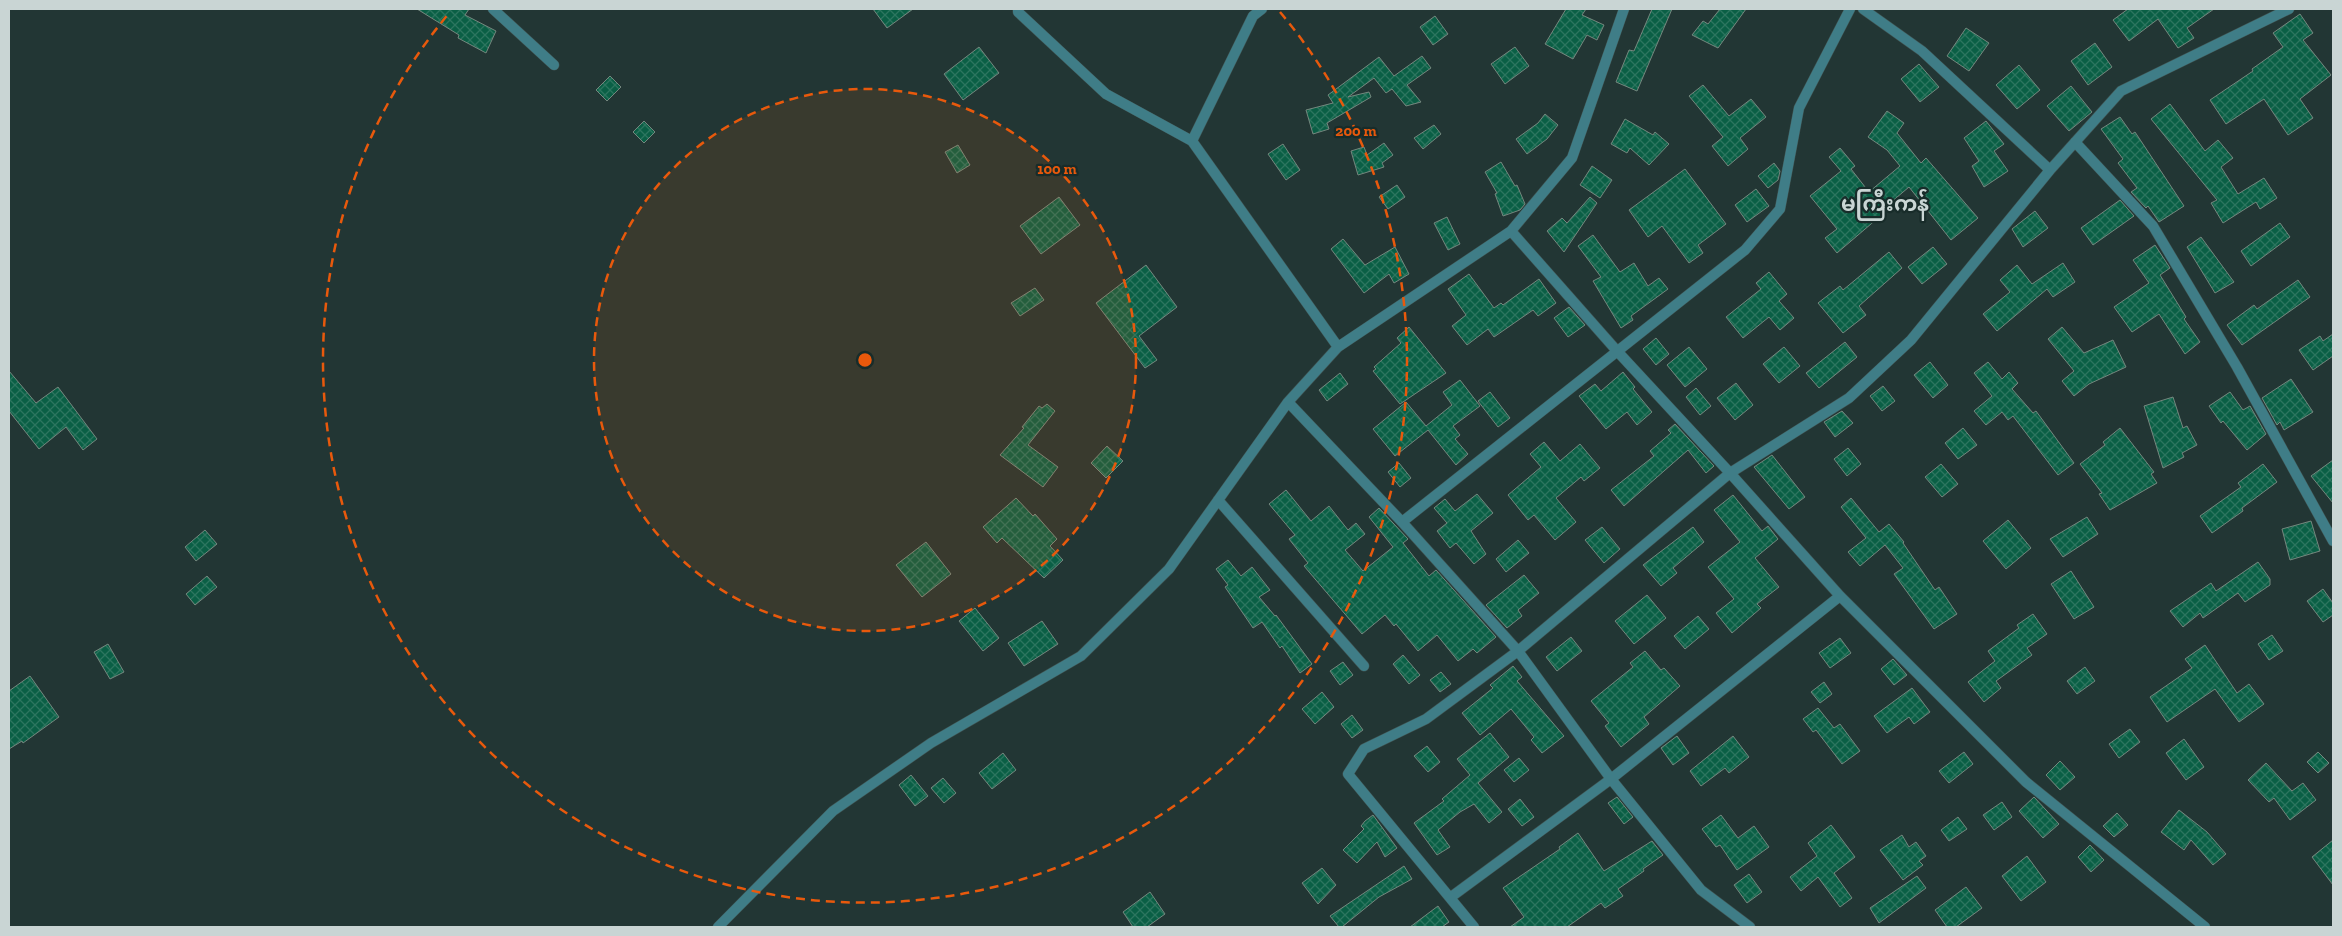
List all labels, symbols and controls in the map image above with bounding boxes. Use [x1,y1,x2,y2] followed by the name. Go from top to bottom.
[1335,122,1377,140] text: 200 m
[1037,160,1077,178] text: 100 m
[1841,188,1929,221] district label: မကြီးကန်
[856,351,874,369] centre of rings

